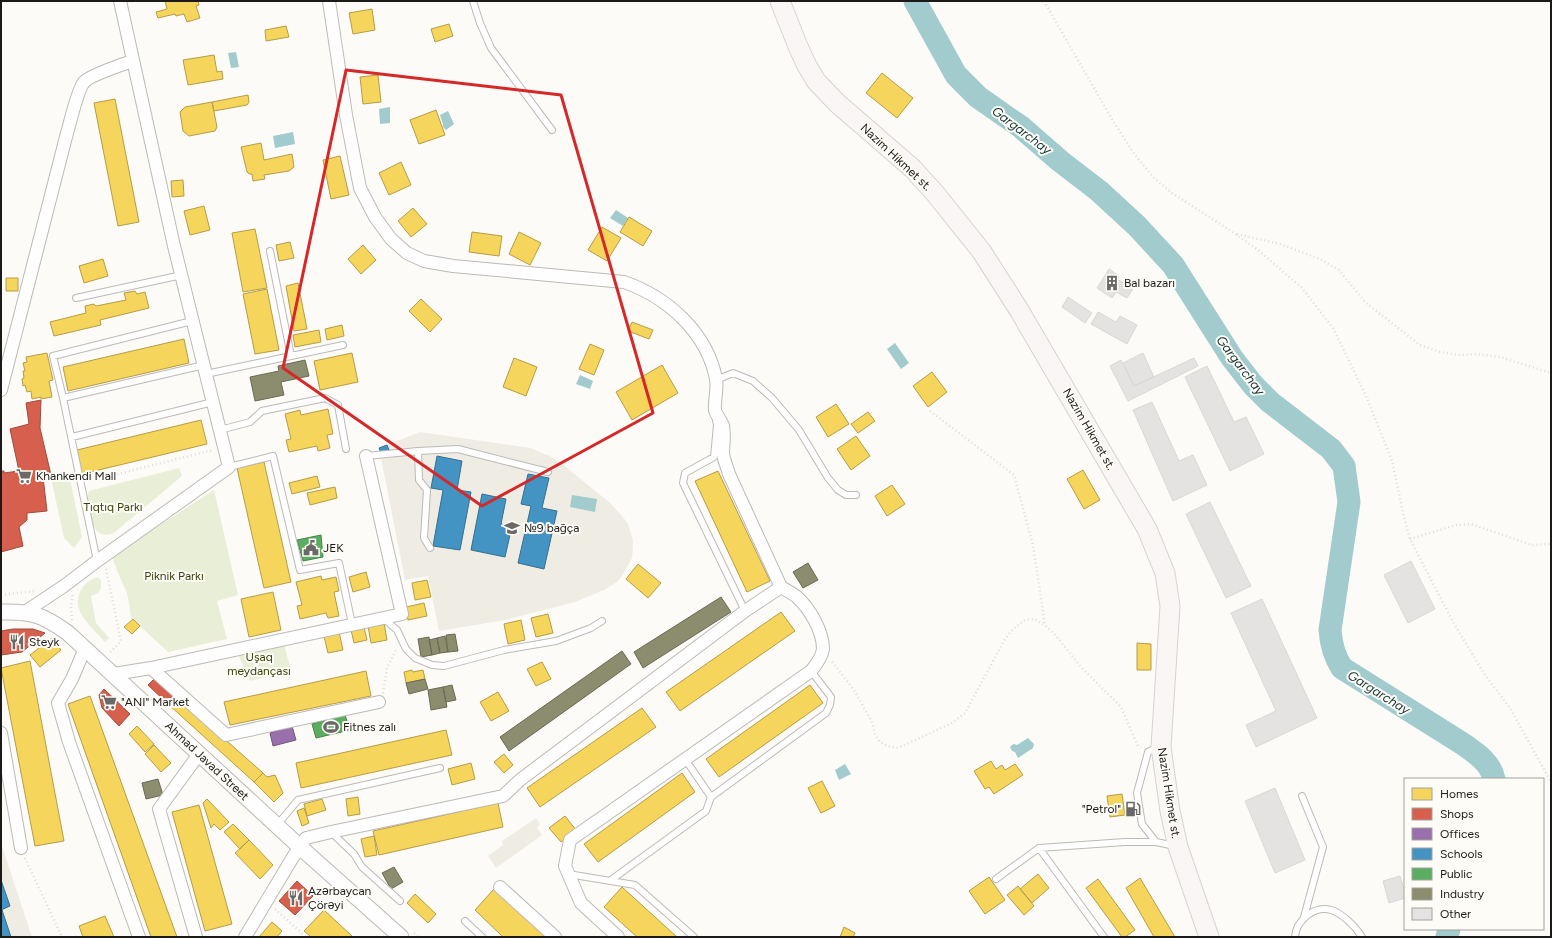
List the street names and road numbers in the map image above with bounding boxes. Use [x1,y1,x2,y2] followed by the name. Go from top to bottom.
[858,121,934,193] street label: Nazim Hikmet st.
[1060,386,1118,472] street label: Nazim Hikmet st.
[162,719,252,804] street label: Ahmad Javad Street
[1155,747,1183,839] street label: Nazim Hikmet st.

